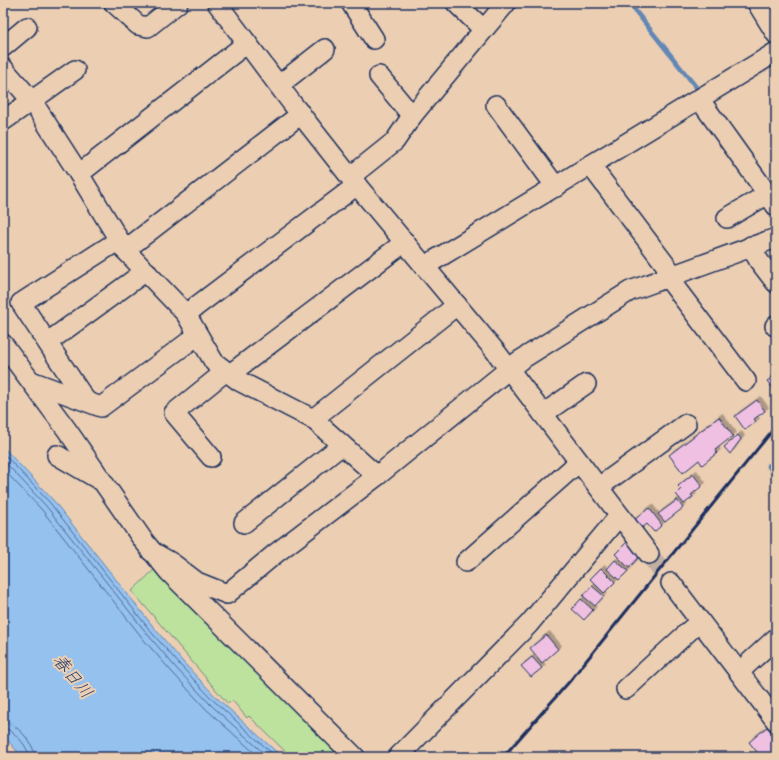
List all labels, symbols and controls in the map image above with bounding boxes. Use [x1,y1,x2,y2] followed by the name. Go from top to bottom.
[46,649,98,705] water label: 春日川

